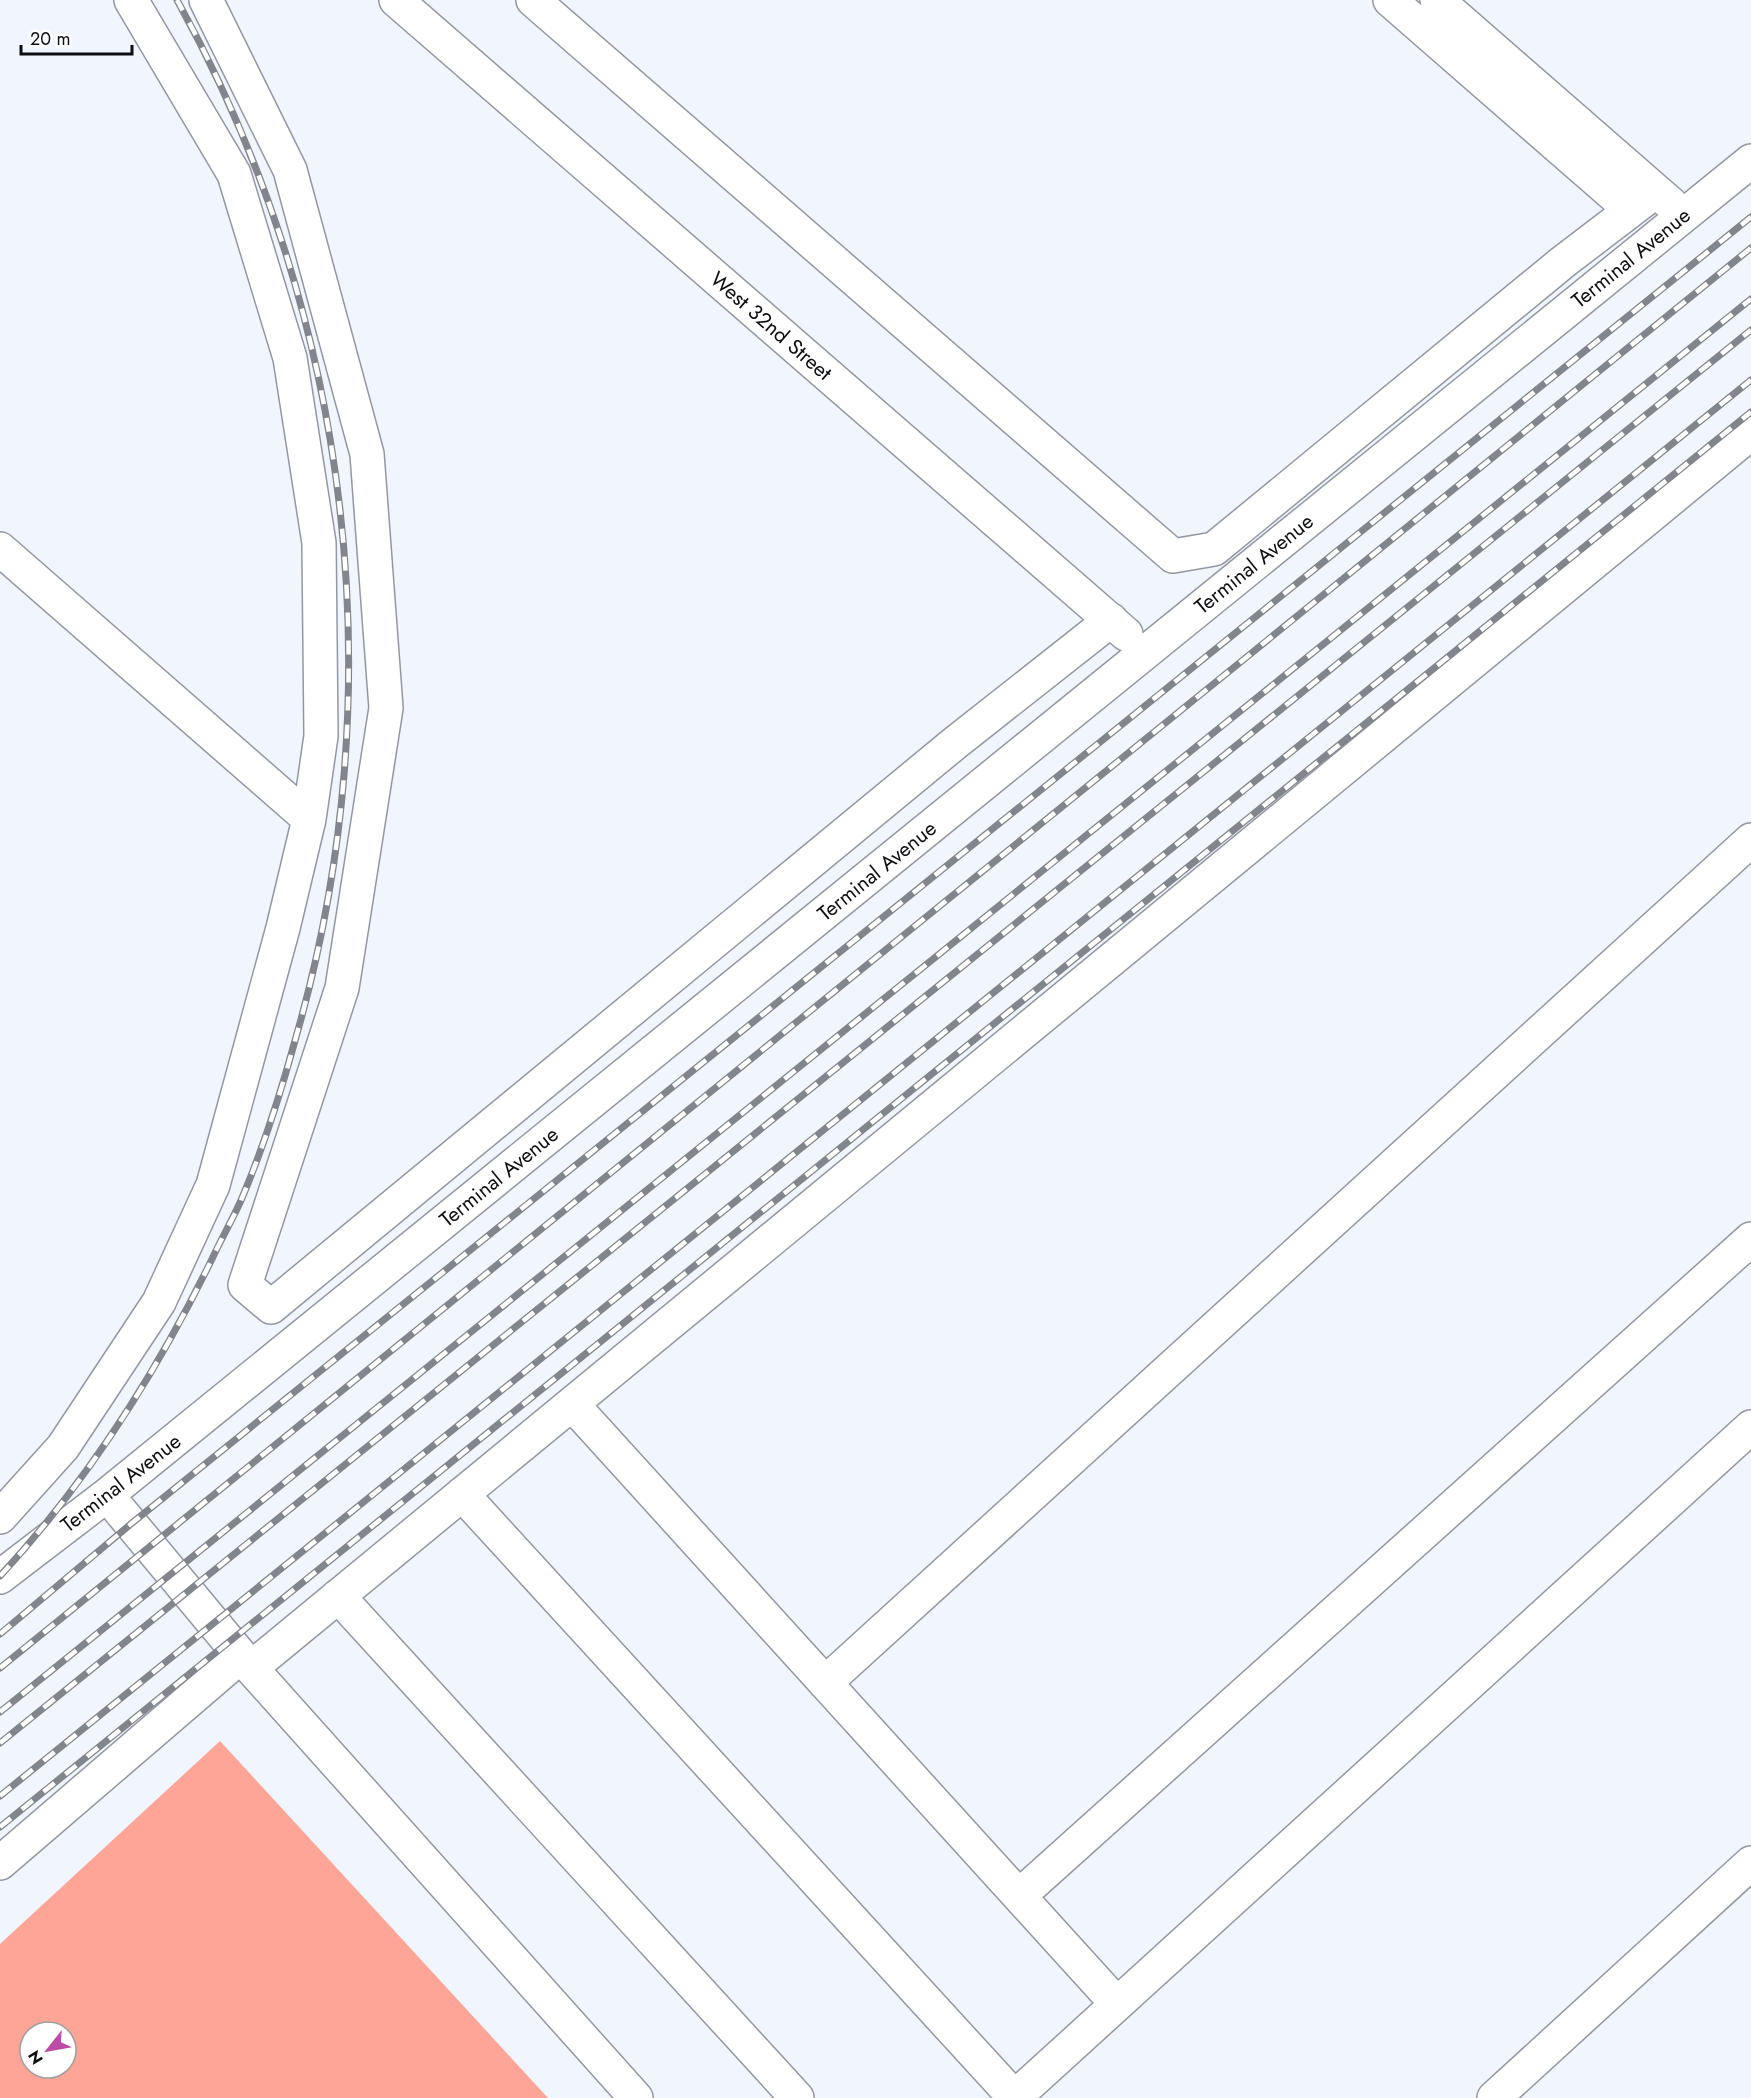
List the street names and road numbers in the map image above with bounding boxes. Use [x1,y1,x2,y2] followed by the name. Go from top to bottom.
[1565,201,1697,315] street label: Terminal Avenue
[704,265,838,387] street label: West 32nd Street
[1188,507,1320,621] street label: Terminal Avenue
[811,814,943,928] street label: Terminal Avenue
[433,1120,565,1234] street label: Terminal Avenue
[55,1426,188,1540] street label: Terminal Avenue

